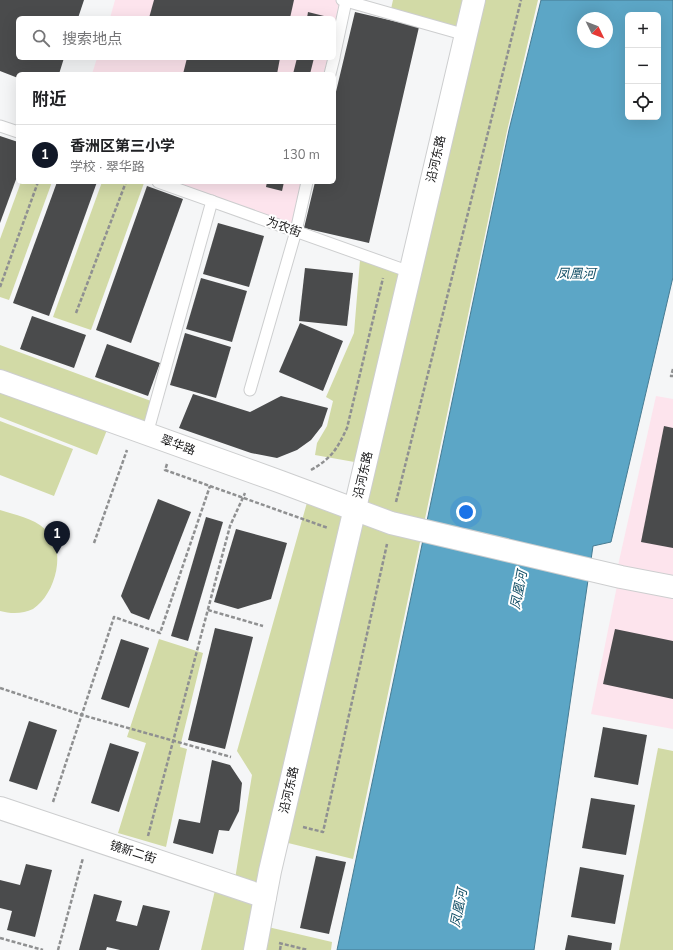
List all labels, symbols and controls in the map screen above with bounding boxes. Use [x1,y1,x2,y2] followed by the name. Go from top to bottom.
[577,12,613,48] north arrow
[625,12,661,120] map controls
[625,12,661,48] button: +
[16,16,336,60] search box
[30,27,52,49] icon: search
[62,29,122,49] text: 搜索地点
[625,48,661,84] button: −
[625,84,661,120] button: locate
[32,88,66,111] text: 附近
[423,134,449,184] street label: 沿河东路
[70,136,175,156] text: 香洲区第三小学
[41,146,49,164] text: 1
[282,146,320,164] text: 130 m
[70,158,145,176] text: 学校 · 翠华路
[264,213,304,241] street label: 为农街
[556,265,598,283] water label: 凤凰河
[158,431,198,459] street label: 翠华路
[350,450,376,500] street label: 沿河东路
[456,502,476,522] your location
[44,521,70,554] pin: 1
[506,566,532,611] water label: 凤凰河
[276,765,302,815] street label: 沿河东路
[108,837,158,867] street label: 镜新二街
[446,884,472,929] water label: 凤凰河

